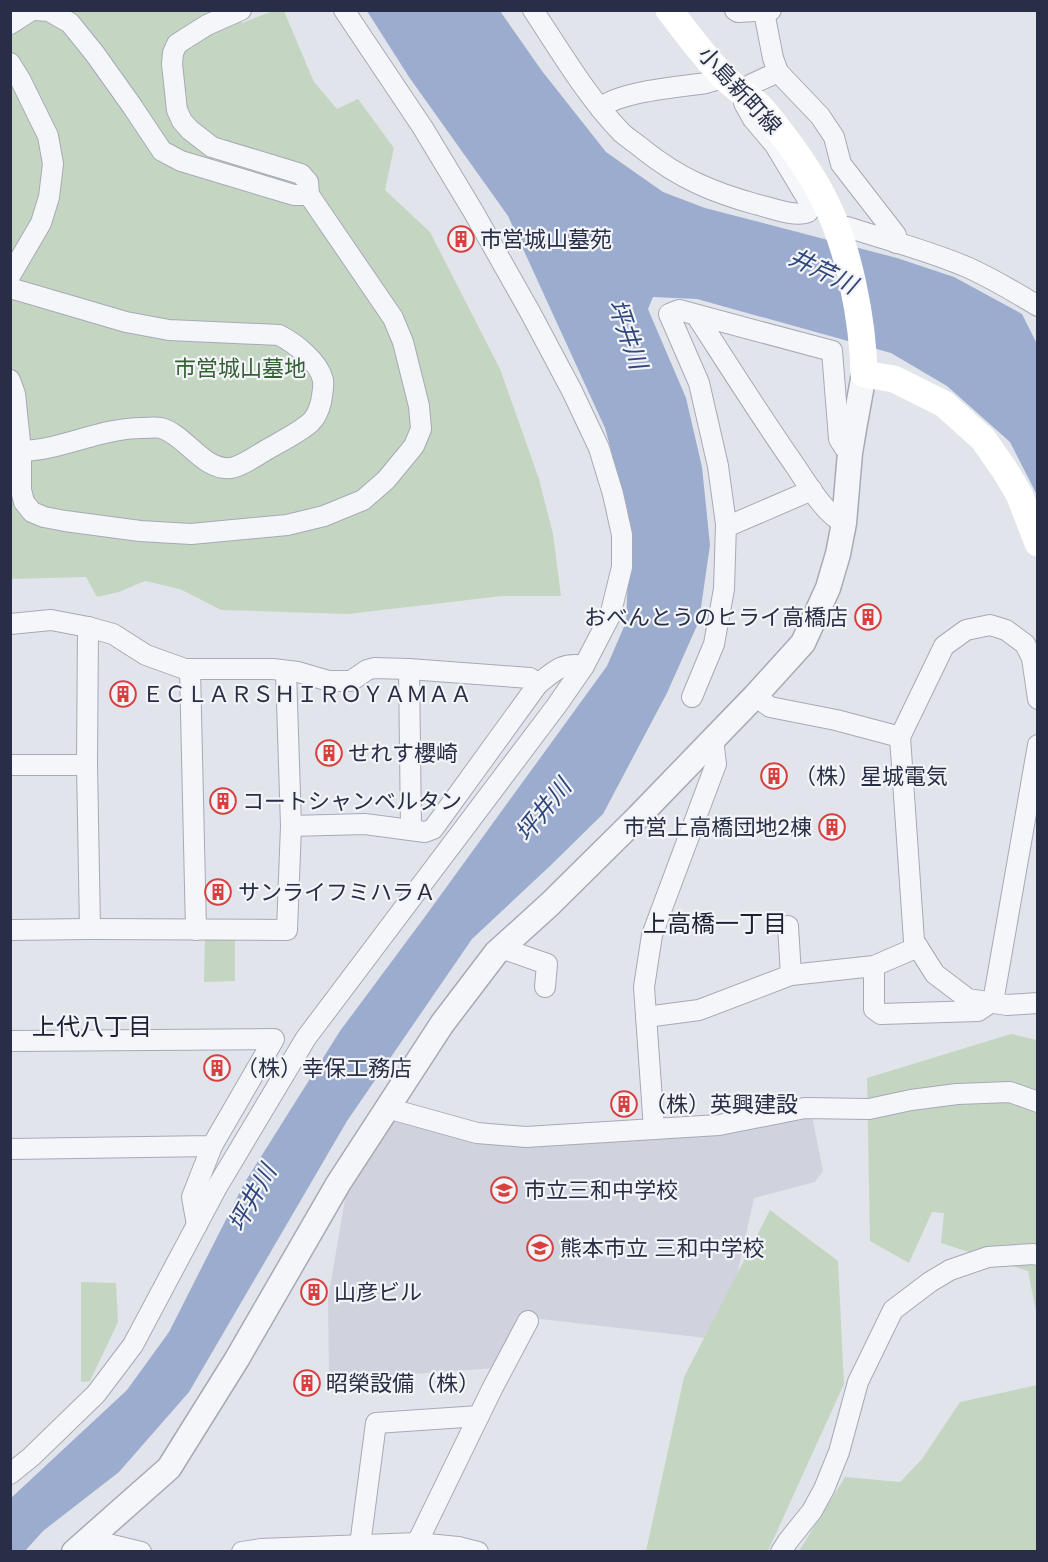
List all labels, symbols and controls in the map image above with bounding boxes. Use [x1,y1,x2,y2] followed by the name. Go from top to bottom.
[691,39,789,141] street label: 小島新町線
[480,223,612,255] place label: 市営城山墓苑
[446,224,476,254] building icon: 市営城山墓苑
[783,239,866,304] water label: 井芹川
[600,294,657,377] water label: 坪井川
[174,352,306,384] park label: 市営城山墓地
[584,601,848,633] place label: おべんとうのヒライ高橋店
[853,602,883,632] building icon: おべんとうのヒライ高橋店
[142,678,472,710] place label: ＥＣＬＡＲＳＨＩＲＯＹＡＭＡＡ
[108,679,138,709] building icon: ＥＣＬＡＲＳＨＩＲＯＹＡＭＡＡ
[348,737,458,769] place label: せれす櫻崎
[314,738,344,768] building icon: せれす櫻崎
[794,760,948,792] place label: （株）星城電気
[759,761,789,791] building icon: （株）星城電気
[507,769,581,849] water label: 坪井川
[242,785,462,817] place label: コートシャンベルタン
[208,786,238,816] building icon: コートシャンベルタン
[623,811,812,843] place label: 市営上高橋団地２棟
[817,812,847,842] building icon: 市営上高橋団地２棟
[238,876,436,908] place label: サンライフミハラＡ
[203,877,233,907] building icon: サンライフミハラＡ
[643,906,787,941] district label: 上高橋一丁目
[32,1009,152,1044] district label: 上代八丁目
[236,1052,412,1084] place label: （株）幸保工務店
[202,1053,232,1083] building icon: （株）幸保工務店
[644,1088,798,1120] place label: （株）英興建設
[609,1089,639,1119] building icon: （株）英興建設
[219,1155,286,1238] water label: 坪井川
[524,1174,678,1206] place label: 市立三和中学校
[489,1175,519,1205] school or university icon: 市立三和中学校
[560,1232,765,1264] place label: 熊本市立 三和中学校
[525,1233,555,1263] school or university icon: 熊本市立 三和中学校
[334,1276,422,1308] place label: 山彦ビル
[299,1277,329,1307] building icon: 山彦ビル
[326,1367,480,1399] place label: 昭榮設備（株）
[292,1368,322,1398] building icon: 昭榮設備（株）

